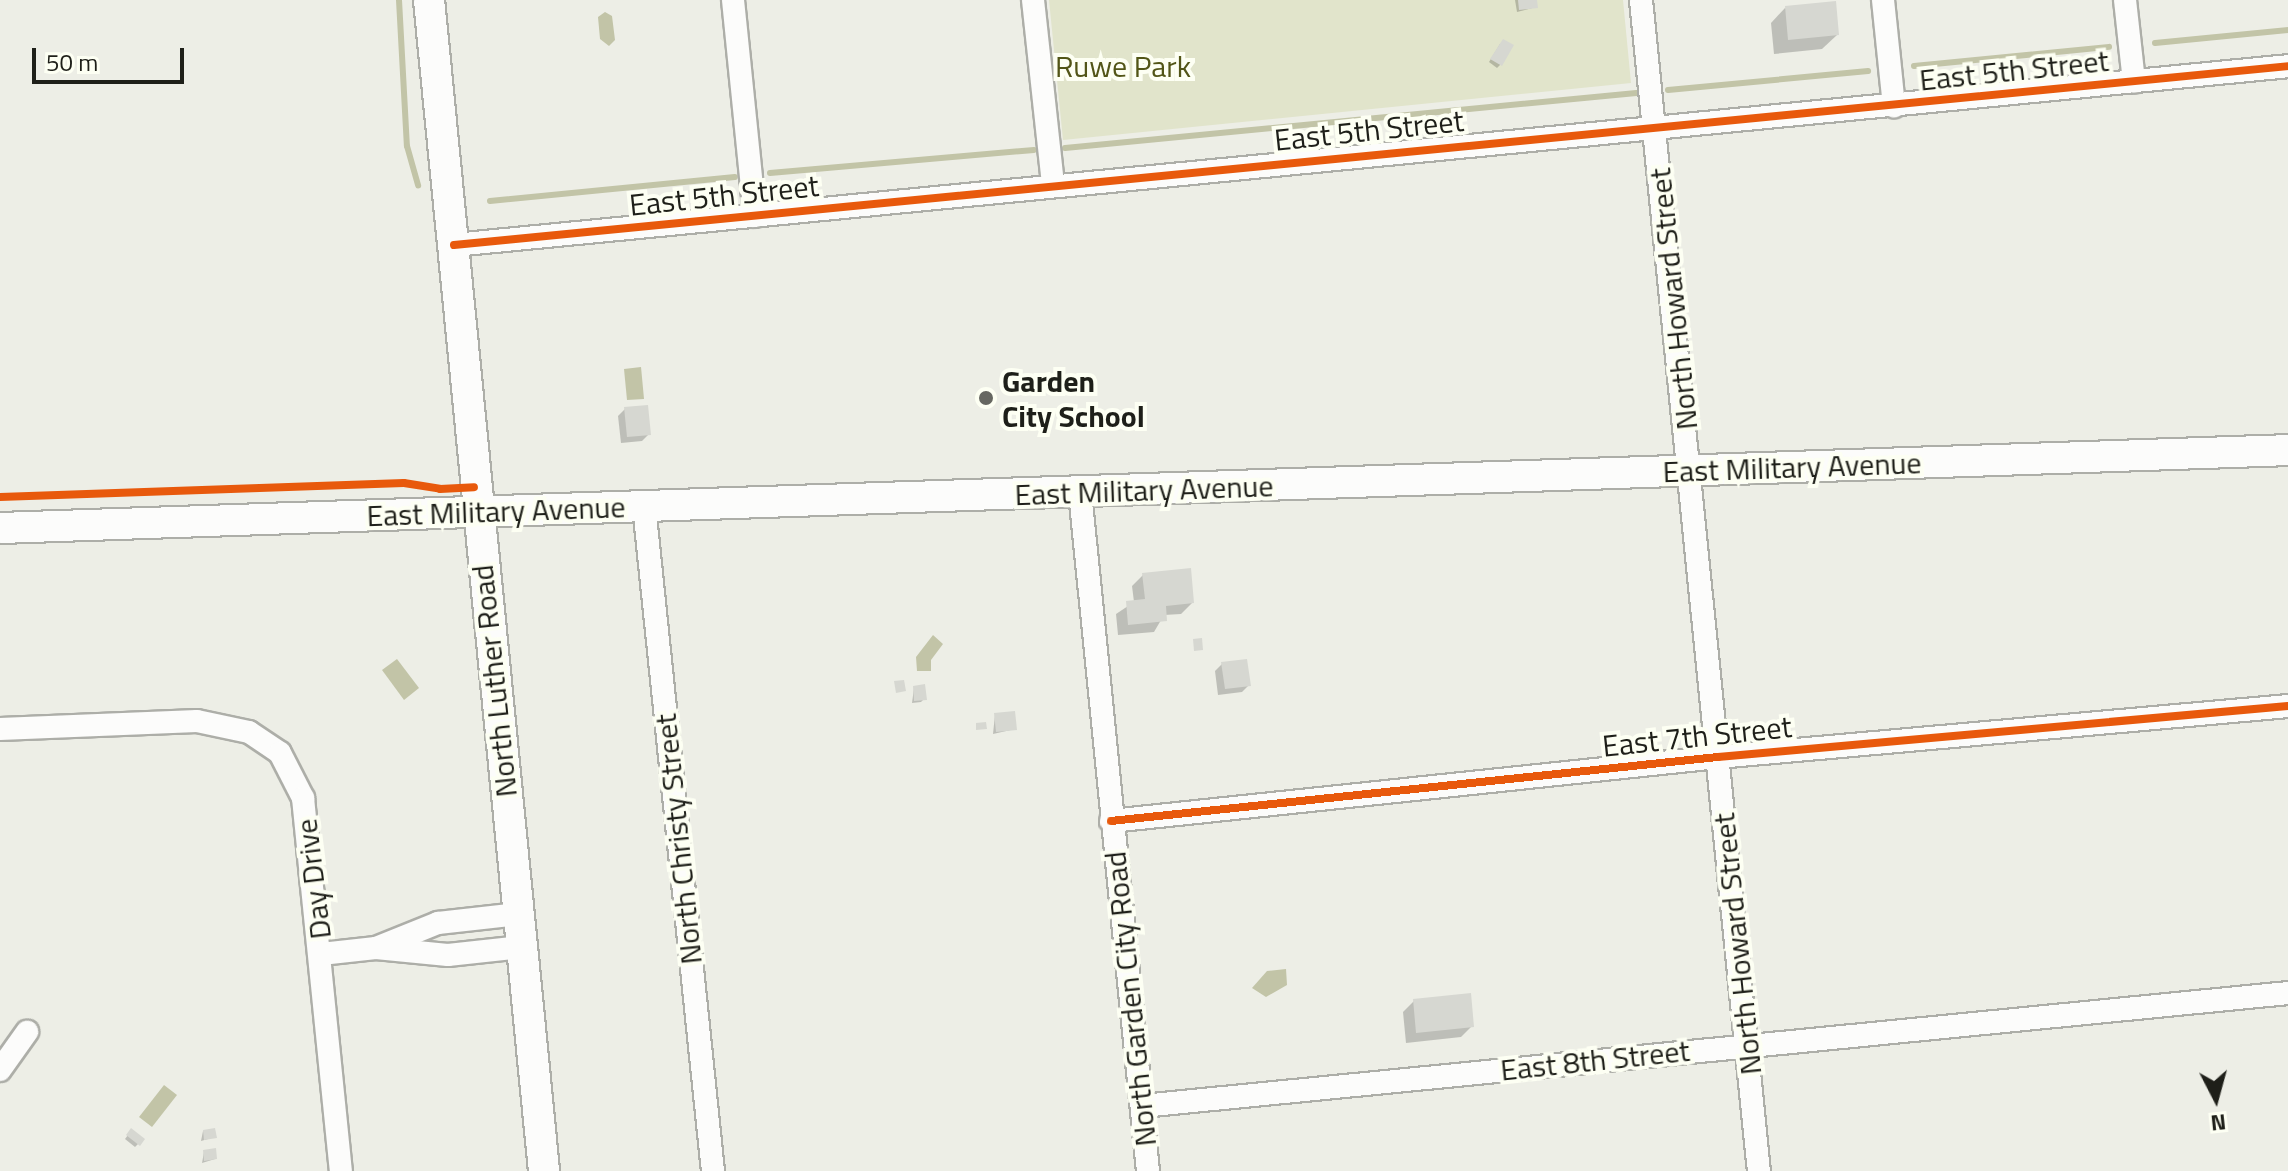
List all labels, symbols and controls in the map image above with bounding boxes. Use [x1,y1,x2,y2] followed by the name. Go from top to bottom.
[36,32,188,82] scale bar
[1918,42,2110,98] street label: East 5th Street
[46,44,98,80] text: 50 m
[1055,48,1191,84] park label: Ruwe Park
[1273,102,1465,158] street label: East 5th Street
[1641,166,1705,432] street label: North Howard Street
[628,167,820,223] street label: East 5th Street
[1002,363,1145,434] place label: Garden City School
[977,389,995,407] marker: Garden City School
[1662,444,1922,490] street label: East Military Avenue
[1014,467,1274,513] street label: East Military Avenue
[366,488,626,534] street label: East Military Avenue
[464,563,524,799] street label: North Luther Road
[1601,708,1793,764] street label: East 7th Street
[647,712,709,966] street label: North Christy Street
[1705,811,1769,1077] street label: North Howard Street
[288,817,338,941] street label: Day Drive
[1097,850,1163,1148] street label: North Garden City Road
[1499,1032,1691,1088] street label: East 8th Street
[2176,1059,2256,1139] north arrow
[2209,1105,2228,1141] text: N

